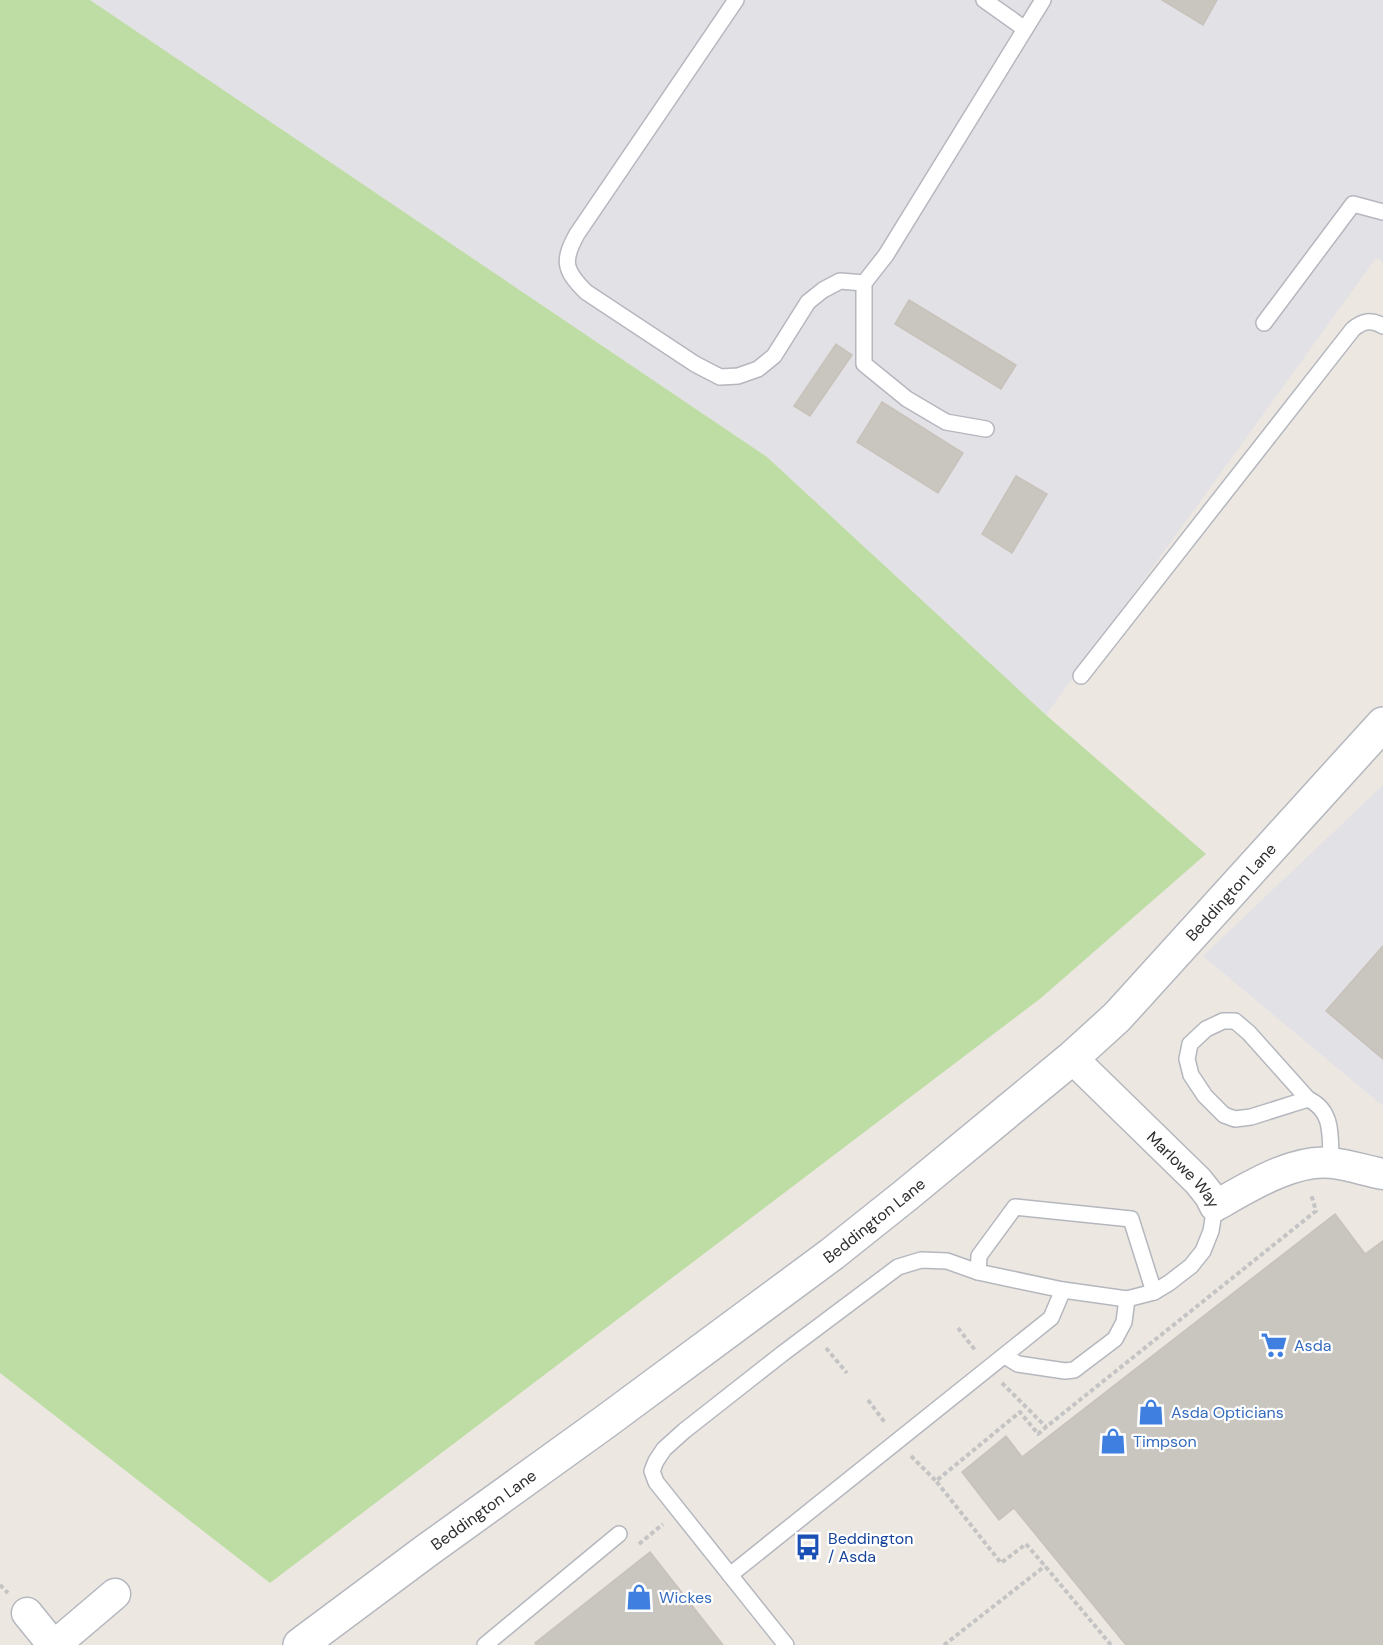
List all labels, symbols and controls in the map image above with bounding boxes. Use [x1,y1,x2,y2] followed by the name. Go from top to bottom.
[1181,838,1280,945] street label: Beddington Lane
[1143,1127,1225,1211] street label: Marlowe Way
[819,1173,929,1268] street label: Beddington Lane
[1259,1330,1289,1360] supermarket icon: Asda
[1294,1335,1331,1356] place label: Asda
[1136,1397,1166,1427] shop icon: Asda Opticians
[1171,1402,1284,1423] place label: Asda Opticians
[1098,1426,1128,1456] shop icon: Timpson
[1133,1431,1197,1452] place label: Timpson
[426,1464,540,1555] street label: Beddington Lane
[828,1528,913,1567] place label: Beddington / Asda
[793,1532,823,1562] bus stop icon: Beddington / Asda
[624,1582,654,1612] shop icon: Wickes
[659,1587,712,1608] place label: Wickes

